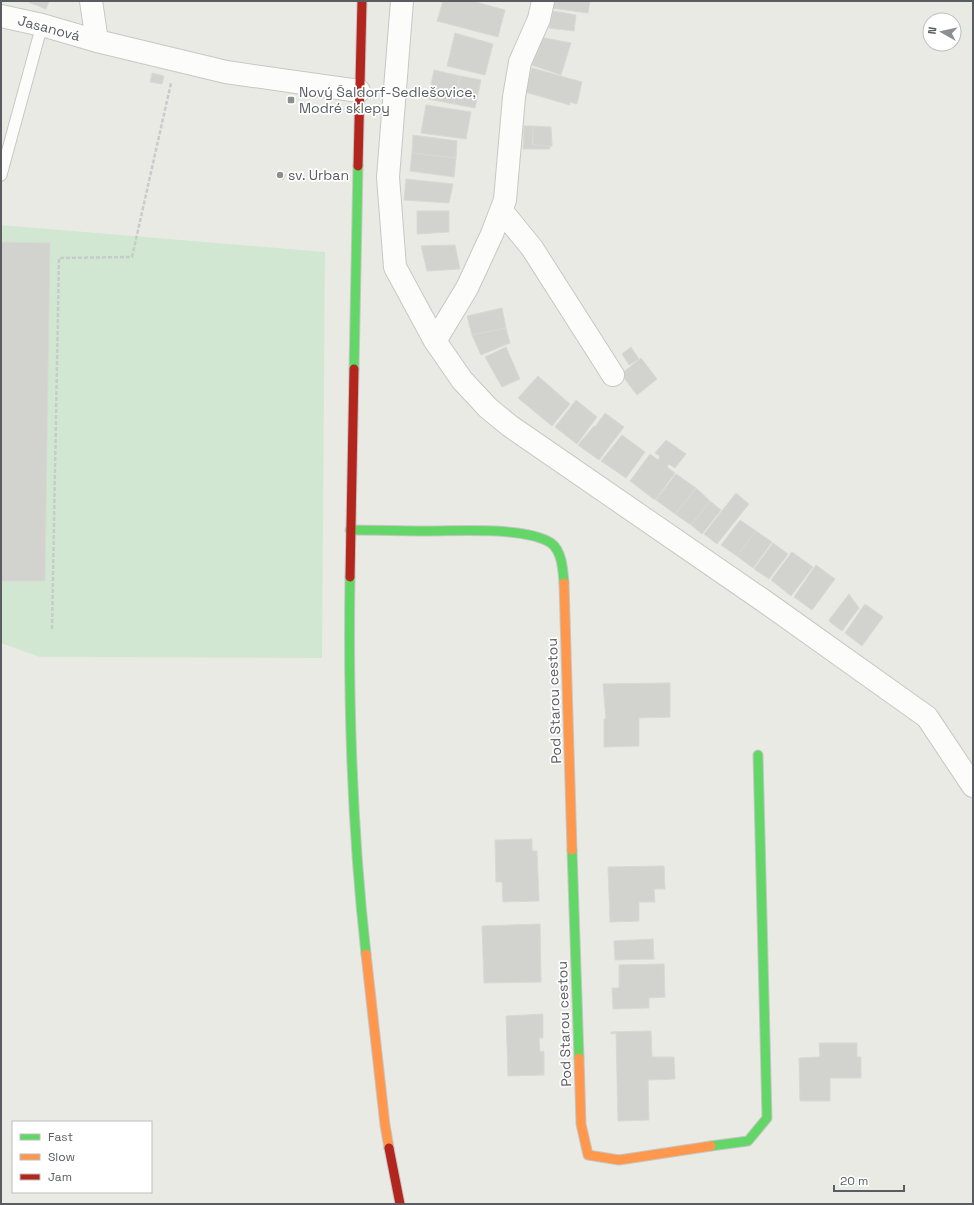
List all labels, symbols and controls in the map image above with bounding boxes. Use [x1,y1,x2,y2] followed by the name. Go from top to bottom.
[16,11,82,45] street label: Jasanová
[922,12,962,52] north arrow
[925,26,940,35] text: N
[299,83,476,117] place label: Nový Šaldorf-Sedlešovice, Modré sklepy
[286,95,296,105] marker: Nový Šaldorf-Sedlešovice, Modré sklepy
[288,166,349,184] place label: sv. Urban
[275,170,285,180] marker: sv. Urban
[543,638,565,764] street label: Pod Starou cestou
[553,961,575,1087] street label: Pod Starou cestou
[12,1121,152,1193] legend
[48,1129,73,1145] text: Fast
[48,1149,75,1165] text: Slow
[834,1167,904,1193] scale bar
[48,1169,72,1185] text: Jam
[840,1173,868,1189] text: 20 m

